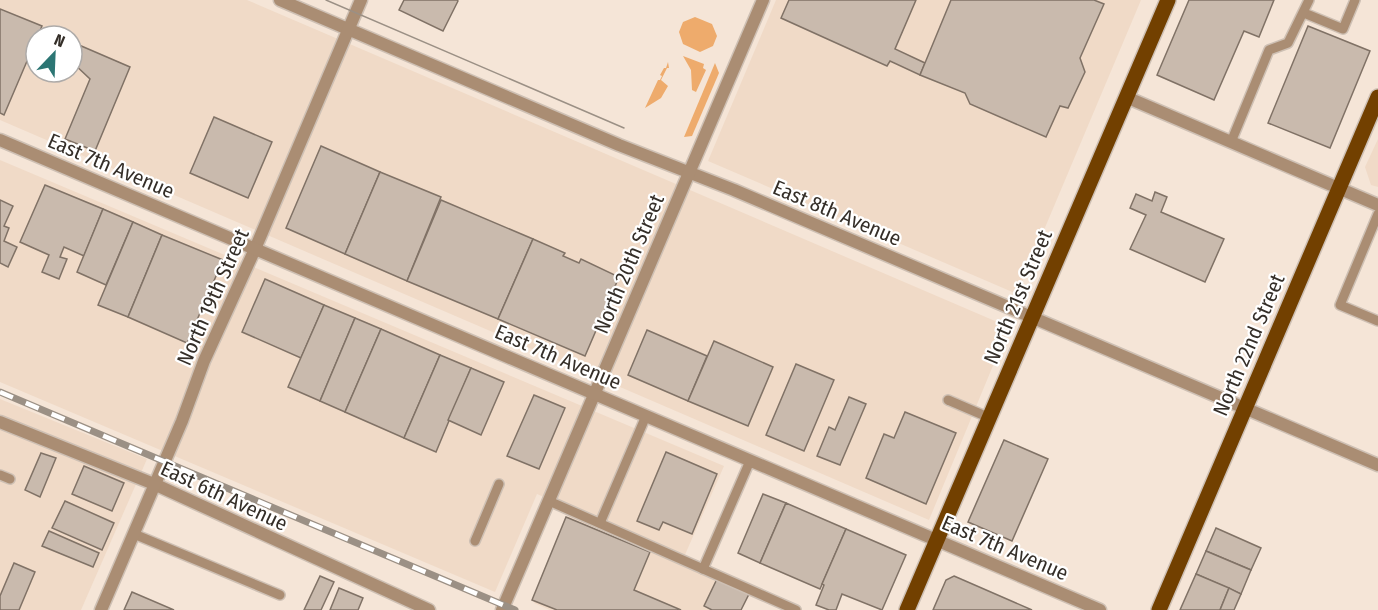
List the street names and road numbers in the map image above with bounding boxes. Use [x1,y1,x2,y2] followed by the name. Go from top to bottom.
[44,128,178,204] street label: East 7th Avenue
[769,174,905,252] street label: East 8th Avenue
[588,190,670,338] street label: North 20th Street
[171,224,255,369] street label: North 19th Street
[978,226,1058,368] street label: North 21st Street
[1207,270,1291,420] street label: North 22nd Street
[491,319,625,395] street label: East 7th Avenue
[156,455,292,537] street label: East 6th Avenue
[938,510,1072,586] street label: East 7th Avenue

